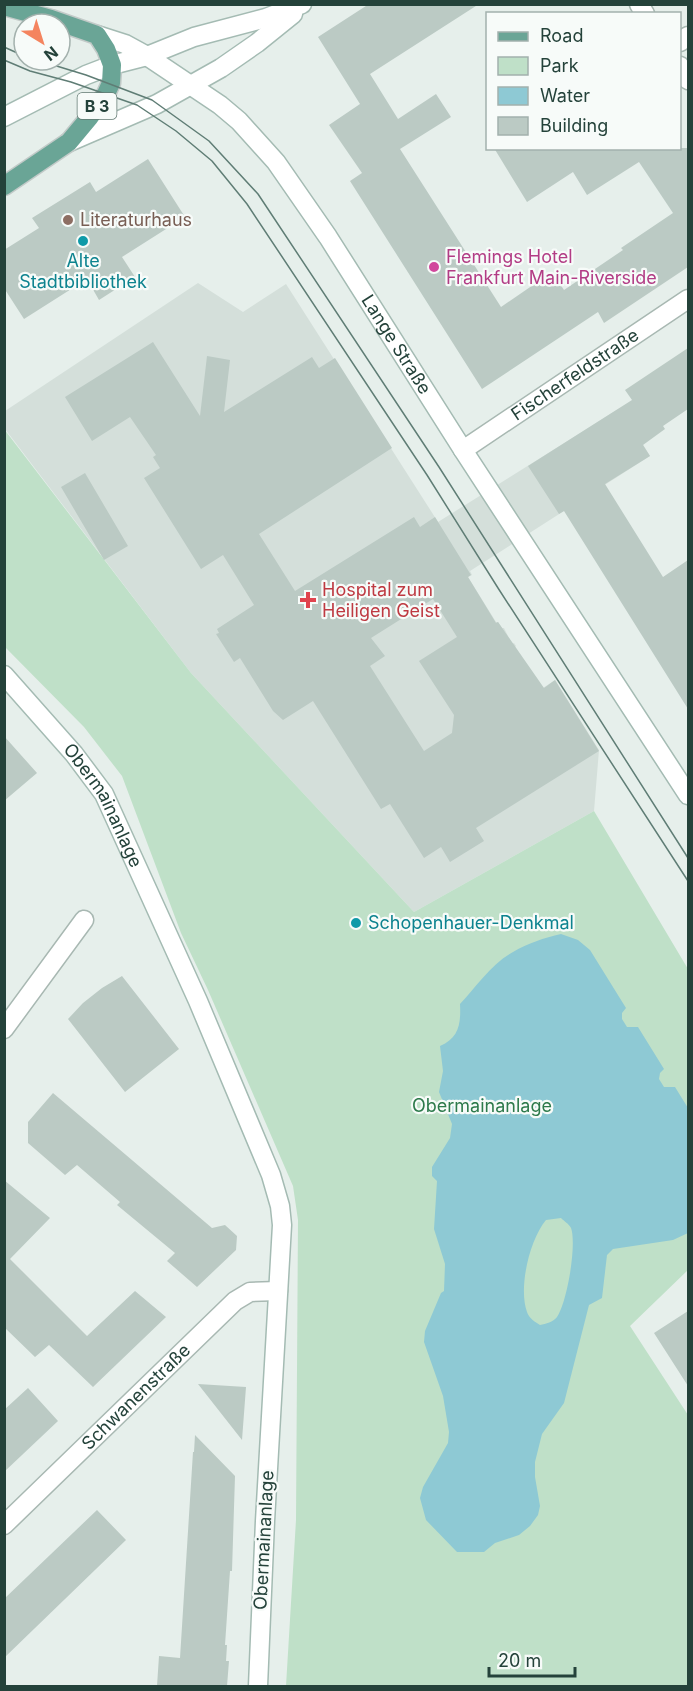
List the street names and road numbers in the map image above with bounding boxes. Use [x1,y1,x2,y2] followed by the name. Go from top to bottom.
[78,93,116,119] road number: B 3
[357,291,436,398] street label: Lange Straße
[507,324,643,425] street label: Fischerfeldstraße
[60,739,147,870] street label: Obermainanlage
[77,1339,194,1454] street label: Schwanenstraße
[249,1470,278,1610] street label: Obermainanlage

